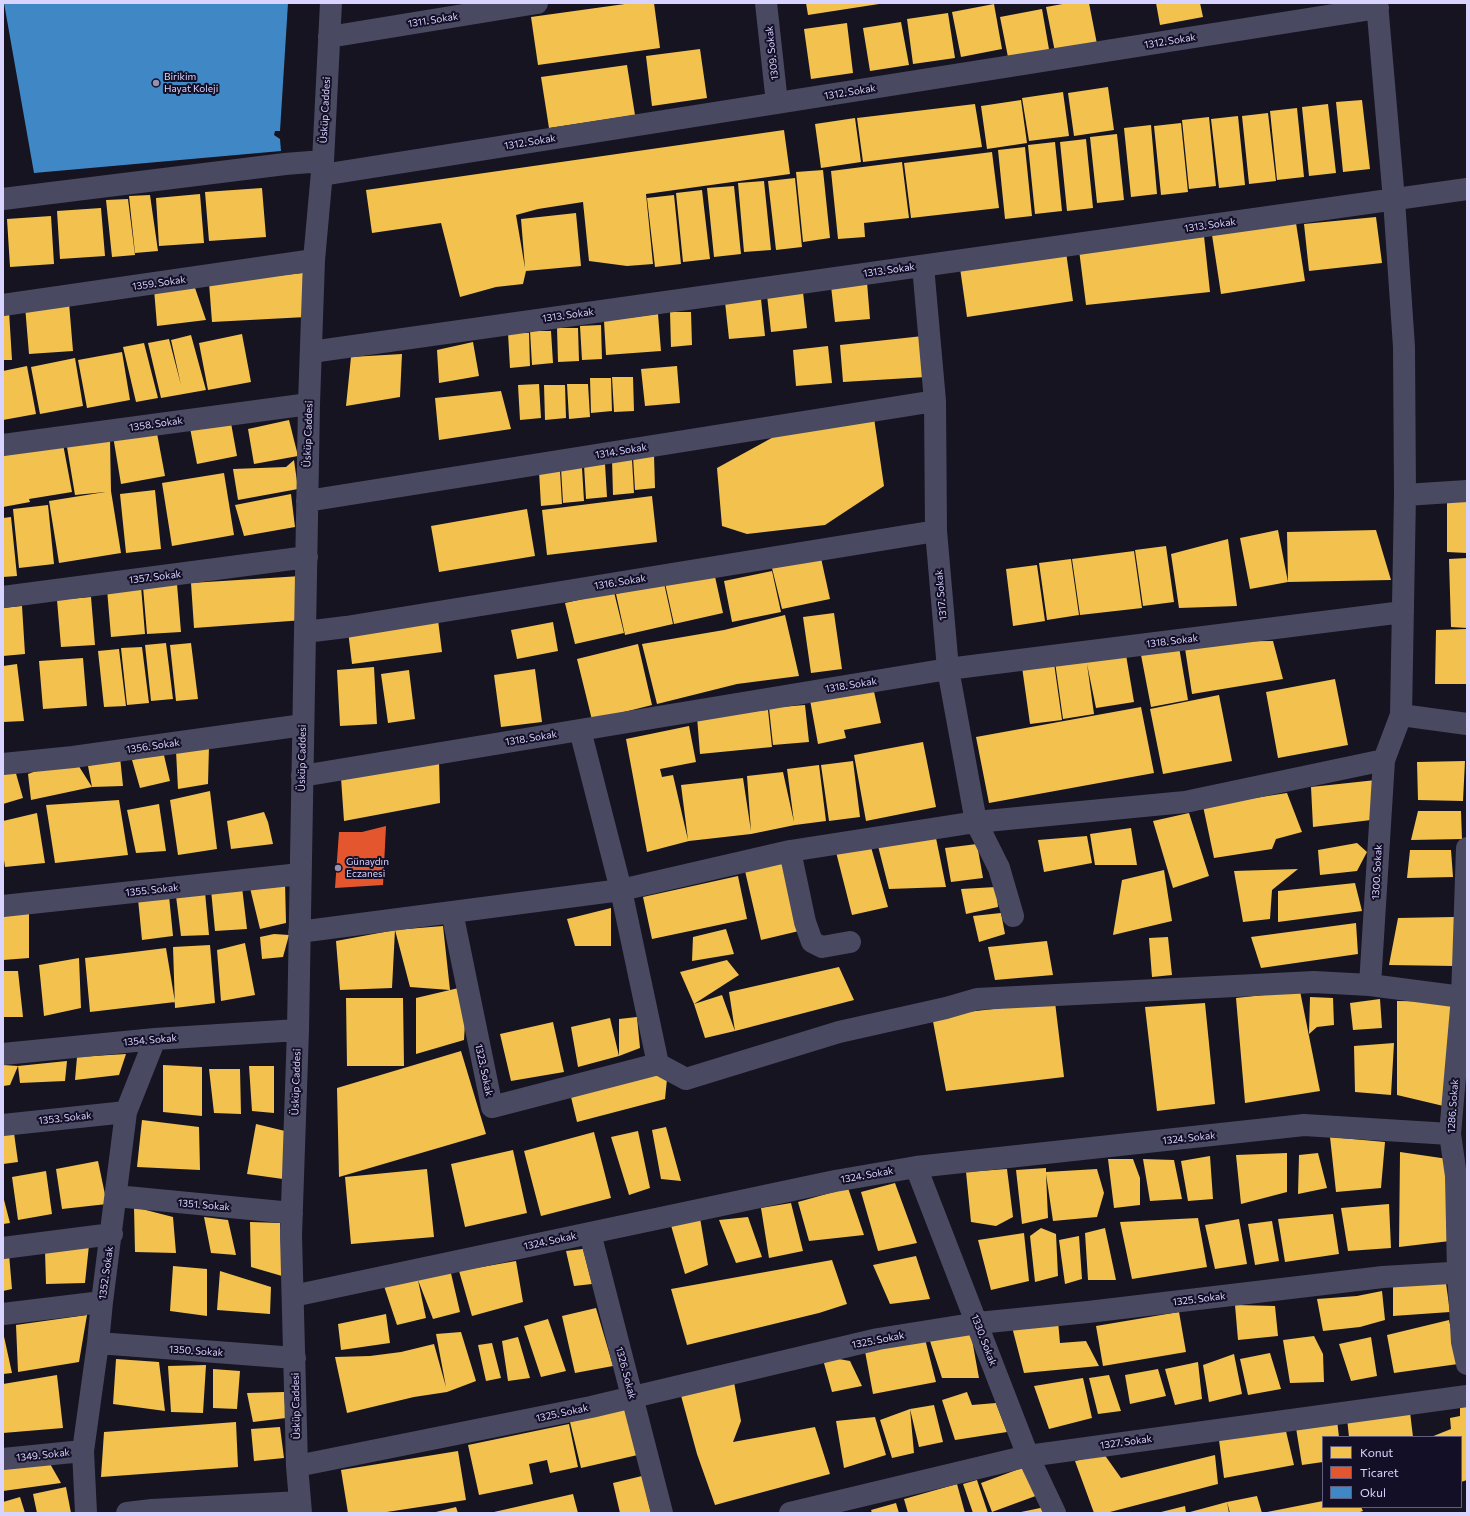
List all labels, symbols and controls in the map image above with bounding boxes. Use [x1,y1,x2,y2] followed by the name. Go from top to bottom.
[407,10,459,30] street label: 1311. Sokak
[763,25,781,81] street label: 1309. Sokak
[1143,31,1197,51] street label: 1312. Sokak
[164,71,218,94] place label: Birikim Hayat Koleji
[317,76,333,144] street label: Üsküp Caddesi
[151,78,161,88] marker: Birikim Hayat Koleji
[823,82,877,102] street label: 1312. Sokak
[503,132,557,152] street label: 1312. Sokak
[1183,215,1237,235] street label: 1313. Sokak
[862,260,916,280] street label: 1313. Sokak
[132,273,186,293] street label: 1359. Sokak
[541,305,595,325] street label: 1313. Sokak
[301,400,315,468] street label: Üsküp Caddesi
[129,414,183,434] street label: 1358. Sokak
[594,441,648,461] street label: 1314. Sokak
[128,568,182,586] street label: 1357. Sokak
[933,569,949,621] street label: 1317. Sokak
[593,572,647,592] street label: 1316. Sokak
[1145,632,1199,650] street label: 1318. Sokak
[824,675,878,695] street label: 1318. Sokak
[295,725,309,791] street label: Üsküp Caddesi
[504,728,558,748] street label: 1318. Sokak
[126,736,180,756] street label: 1356. Sokak
[1370,844,1384,900] street label: 1300. Sokak
[346,856,389,880] place label: Günaydın Eczanesi
[333,863,343,873] marker: Günaydın Eczanesi
[125,881,179,899] street label: 1355. Sokak
[123,1032,177,1048] street label: 1354. Sokak
[473,1043,495,1097] street label: 1323. Sokak
[289,1048,303,1116] street label: Üsküp Caddesi
[1445,1079,1461,1133] street label: 1286. Sokak
[38,1109,92,1127] street label: 1353. Sokak
[1162,1129,1216,1147] street label: 1324. Sokak
[840,1164,894,1186] street label: 1324. Sokak
[177,1197,231,1213] street label: 1351. Sokak
[523,1230,577,1252] street label: 1324. Sokak
[96,1246,116,1300] street label: 1352. Sokak
[1172,1290,1226,1308] street label: 1325. Sokak
[969,1313,999,1367] street label: 1330. Sokak
[851,1329,905,1351] street label: 1325. Sokak
[169,1343,223,1359] street label: 1350. Sokak
[613,1346,639,1400] street label: 1326. Sokak
[289,1373,303,1439] street label: Üsküp Caddesi
[535,1402,589,1424] street label: 1325. Sokak
[1099,1432,1153,1452] street label: 1327. Sokak
[1322,1436,1462,1508] legend
[1360,1445,1393,1459] text: Konut
[15,1446,71,1464] street label: 1349. Sokak
[1360,1465,1399,1479] text: Ticaret
[1360,1485,1386,1499] text: Okul

